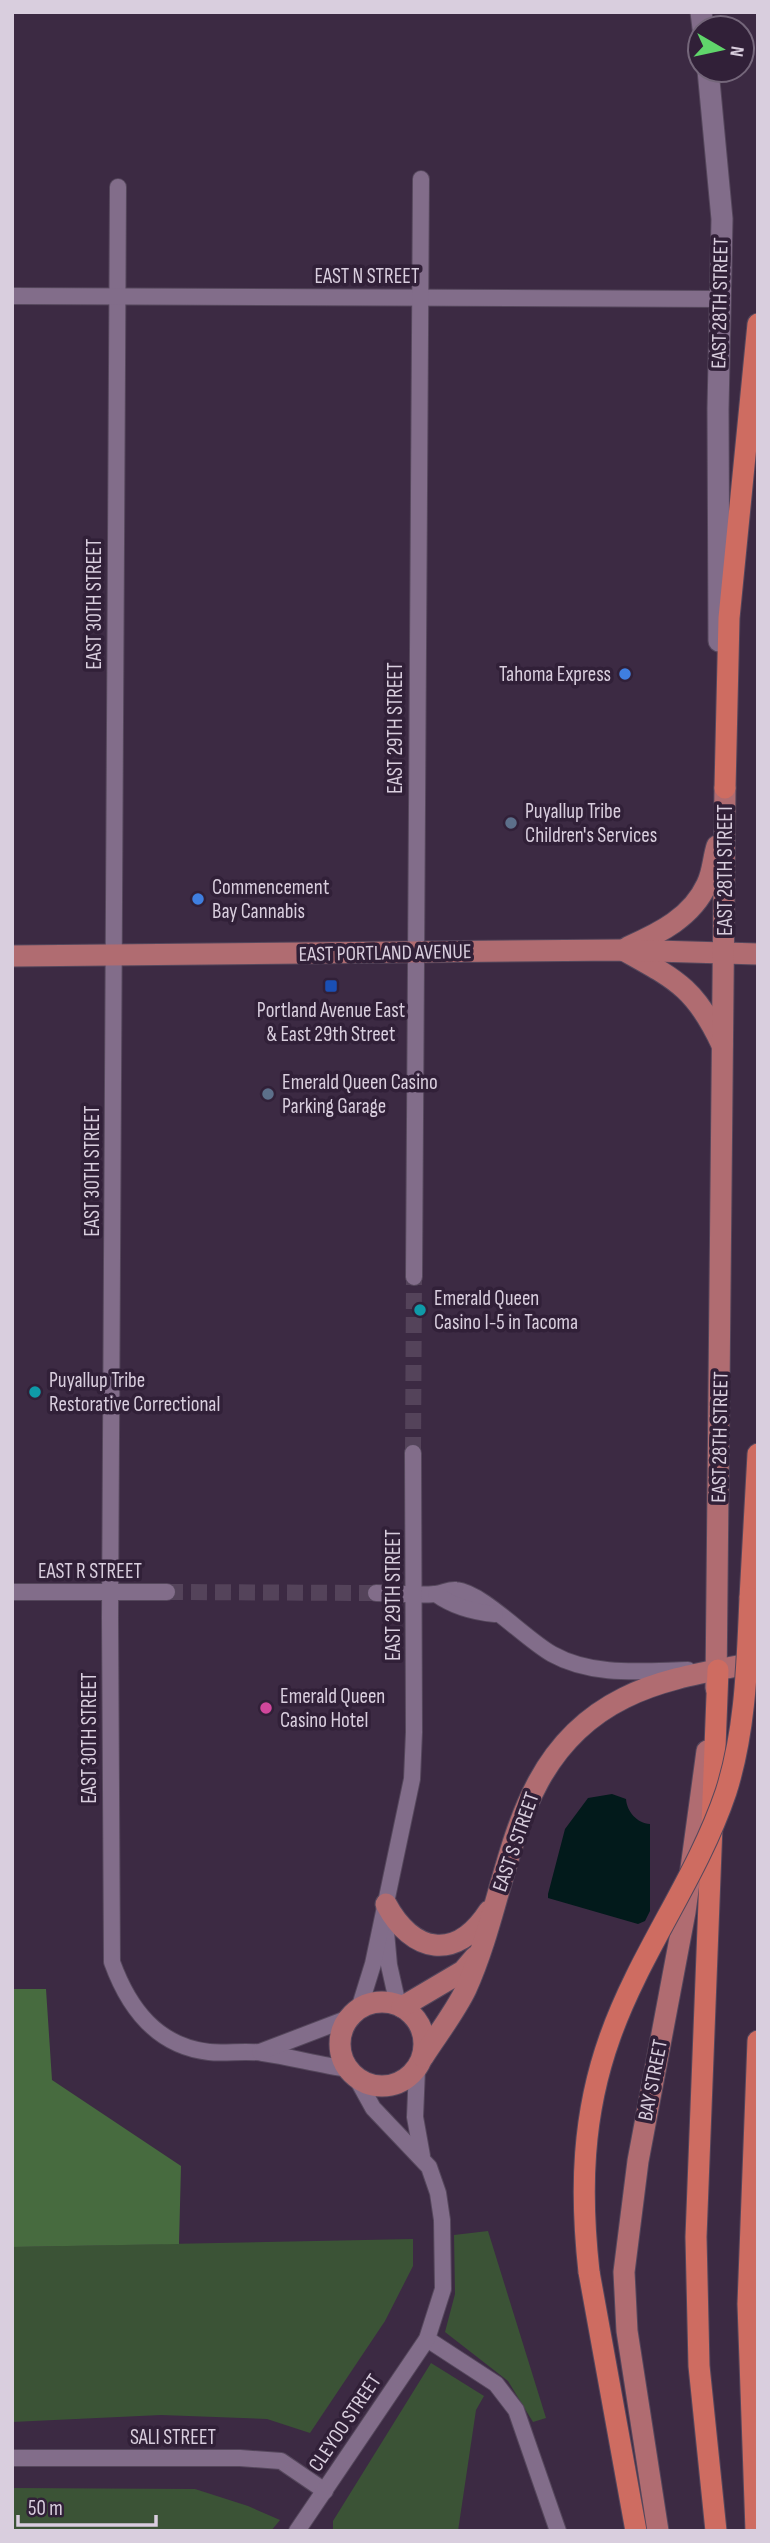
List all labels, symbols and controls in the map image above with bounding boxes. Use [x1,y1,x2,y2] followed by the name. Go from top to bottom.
[686,14,756,84] north arrow
[724,45,748,58] text: N
[706,237,734,369] street label: EAST 28TH STREET
[314,264,420,289] street label: EAST N STREET
[82,538,107,670] street label: EAST 30TH STREET
[383,662,408,794] street label: EAST 29TH STREET
[499,662,611,687] place label: Tahoma Express
[617,666,633,682] marker: Tahoma Express
[525,799,657,848] place label: Puyallup Tribe Children's Services
[713,804,738,936] street label: EAST 28TH STREET
[503,815,519,831] marker: Puyallup Tribe Children's Services
[212,875,329,924] place label: Commencement Bay Cannabis
[190,891,206,907] marker: Commencement Bay Cannabis
[298,939,472,967] street label: EAST PORTLAND AVENUE
[323,978,339,994] marker: Portland Avenue East & East 29th Street
[257,998,405,1047] place label: Portland Avenue East & East 29th Street
[282,1070,438,1119] place label: Emerald Queen Casino Parking Garage
[260,1086,276,1102] marker: Emerald Queen Casino Parking Garage
[80,1105,105,1237] street label: EAST 30TH STREET
[434,1286,578,1335] place label: Emerald Queen Casino I-5 in Tacoma
[412,1302,428,1318] marker: Emerald Queen Casino I-5 in Tacoma
[49,1368,220,1417] place label: Puyallup Tribe Restorative Correctional
[706,1371,734,1503] street label: EAST 28TH STREET
[27,1384,43,1400] marker: Puyallup Tribe Restorative Correctional
[381,1529,406,1661] street label: EAST 29TH STREET
[38,1559,143,1584] street label: EAST R STREET
[77,1672,102,1804] street label: EAST 30TH STREET
[280,1684,385,1733] place label: Emerald Queen Casino Hotel
[258,1700,274,1716] marker: Emerald Queen Casino Hotel
[487,1789,545,1895] street label: EAST S STREET
[633,2037,673,2123] street label: BAY STREET
[303,2369,387,2476] street label: CLEYOO STREET
[130,2425,217,2450] street label: SALI STREET
[18,2484,156,2528] scale bar
[28,2496,63,2521] text: 50 m

